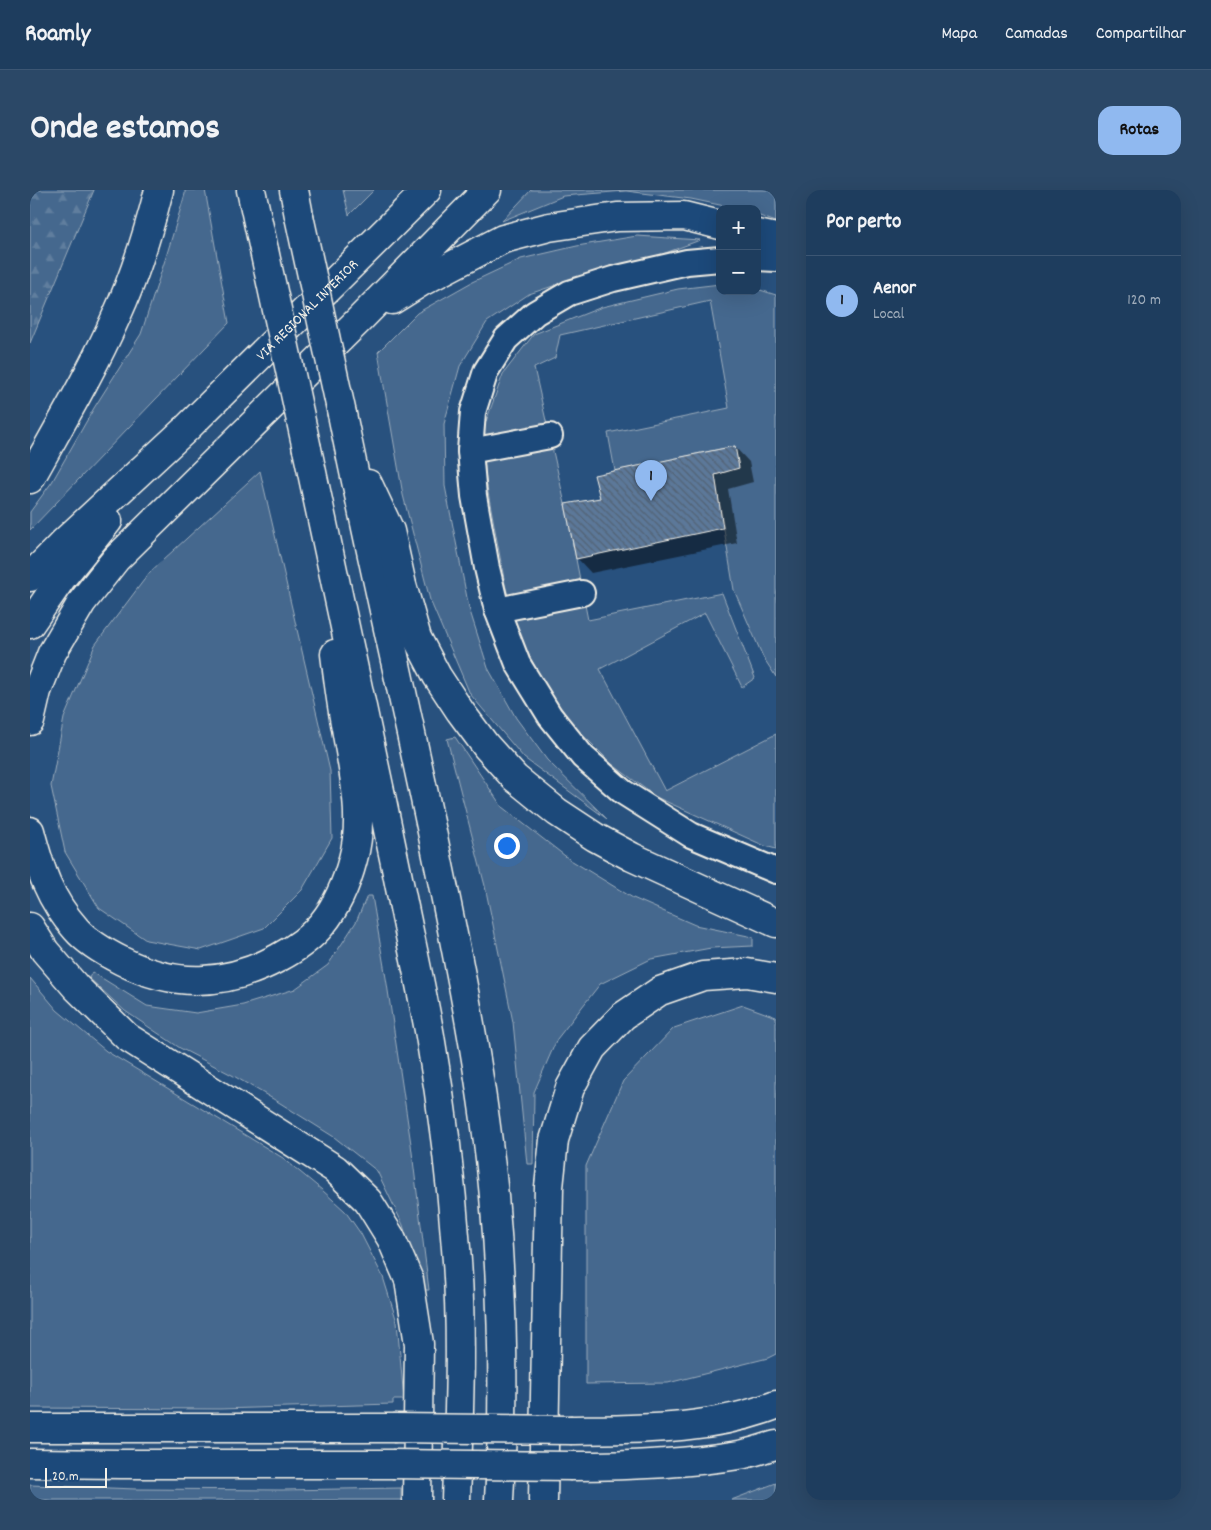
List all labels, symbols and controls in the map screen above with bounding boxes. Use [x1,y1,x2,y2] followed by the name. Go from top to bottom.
[25,18,91,52] text: Roamly
[941,22,977,47] text: Mapa
[1005,22,1068,47] text: Camadas
[1096,22,1186,47] text: Compartilhar
[30,105,220,155] text: Onde estamos
[1098,106,1181,155] button: Rotas
[716,205,761,295] map controls
[716,205,761,250] button: +
[826,208,901,238] text: Por perto
[716,250,761,295] button: −
[252,255,364,367] street label: VIA REGIONAL INTERIOR
[873,276,916,303] text: Aenor
[840,289,844,312] text: 1
[1127,289,1161,312] text: 120 m
[873,303,904,326] text: Local
[635,460,667,501] pin: 1
[494,833,520,859] your location
[45,1465,108,1488] scale bar
[52,1467,79,1487] text: 20 m

